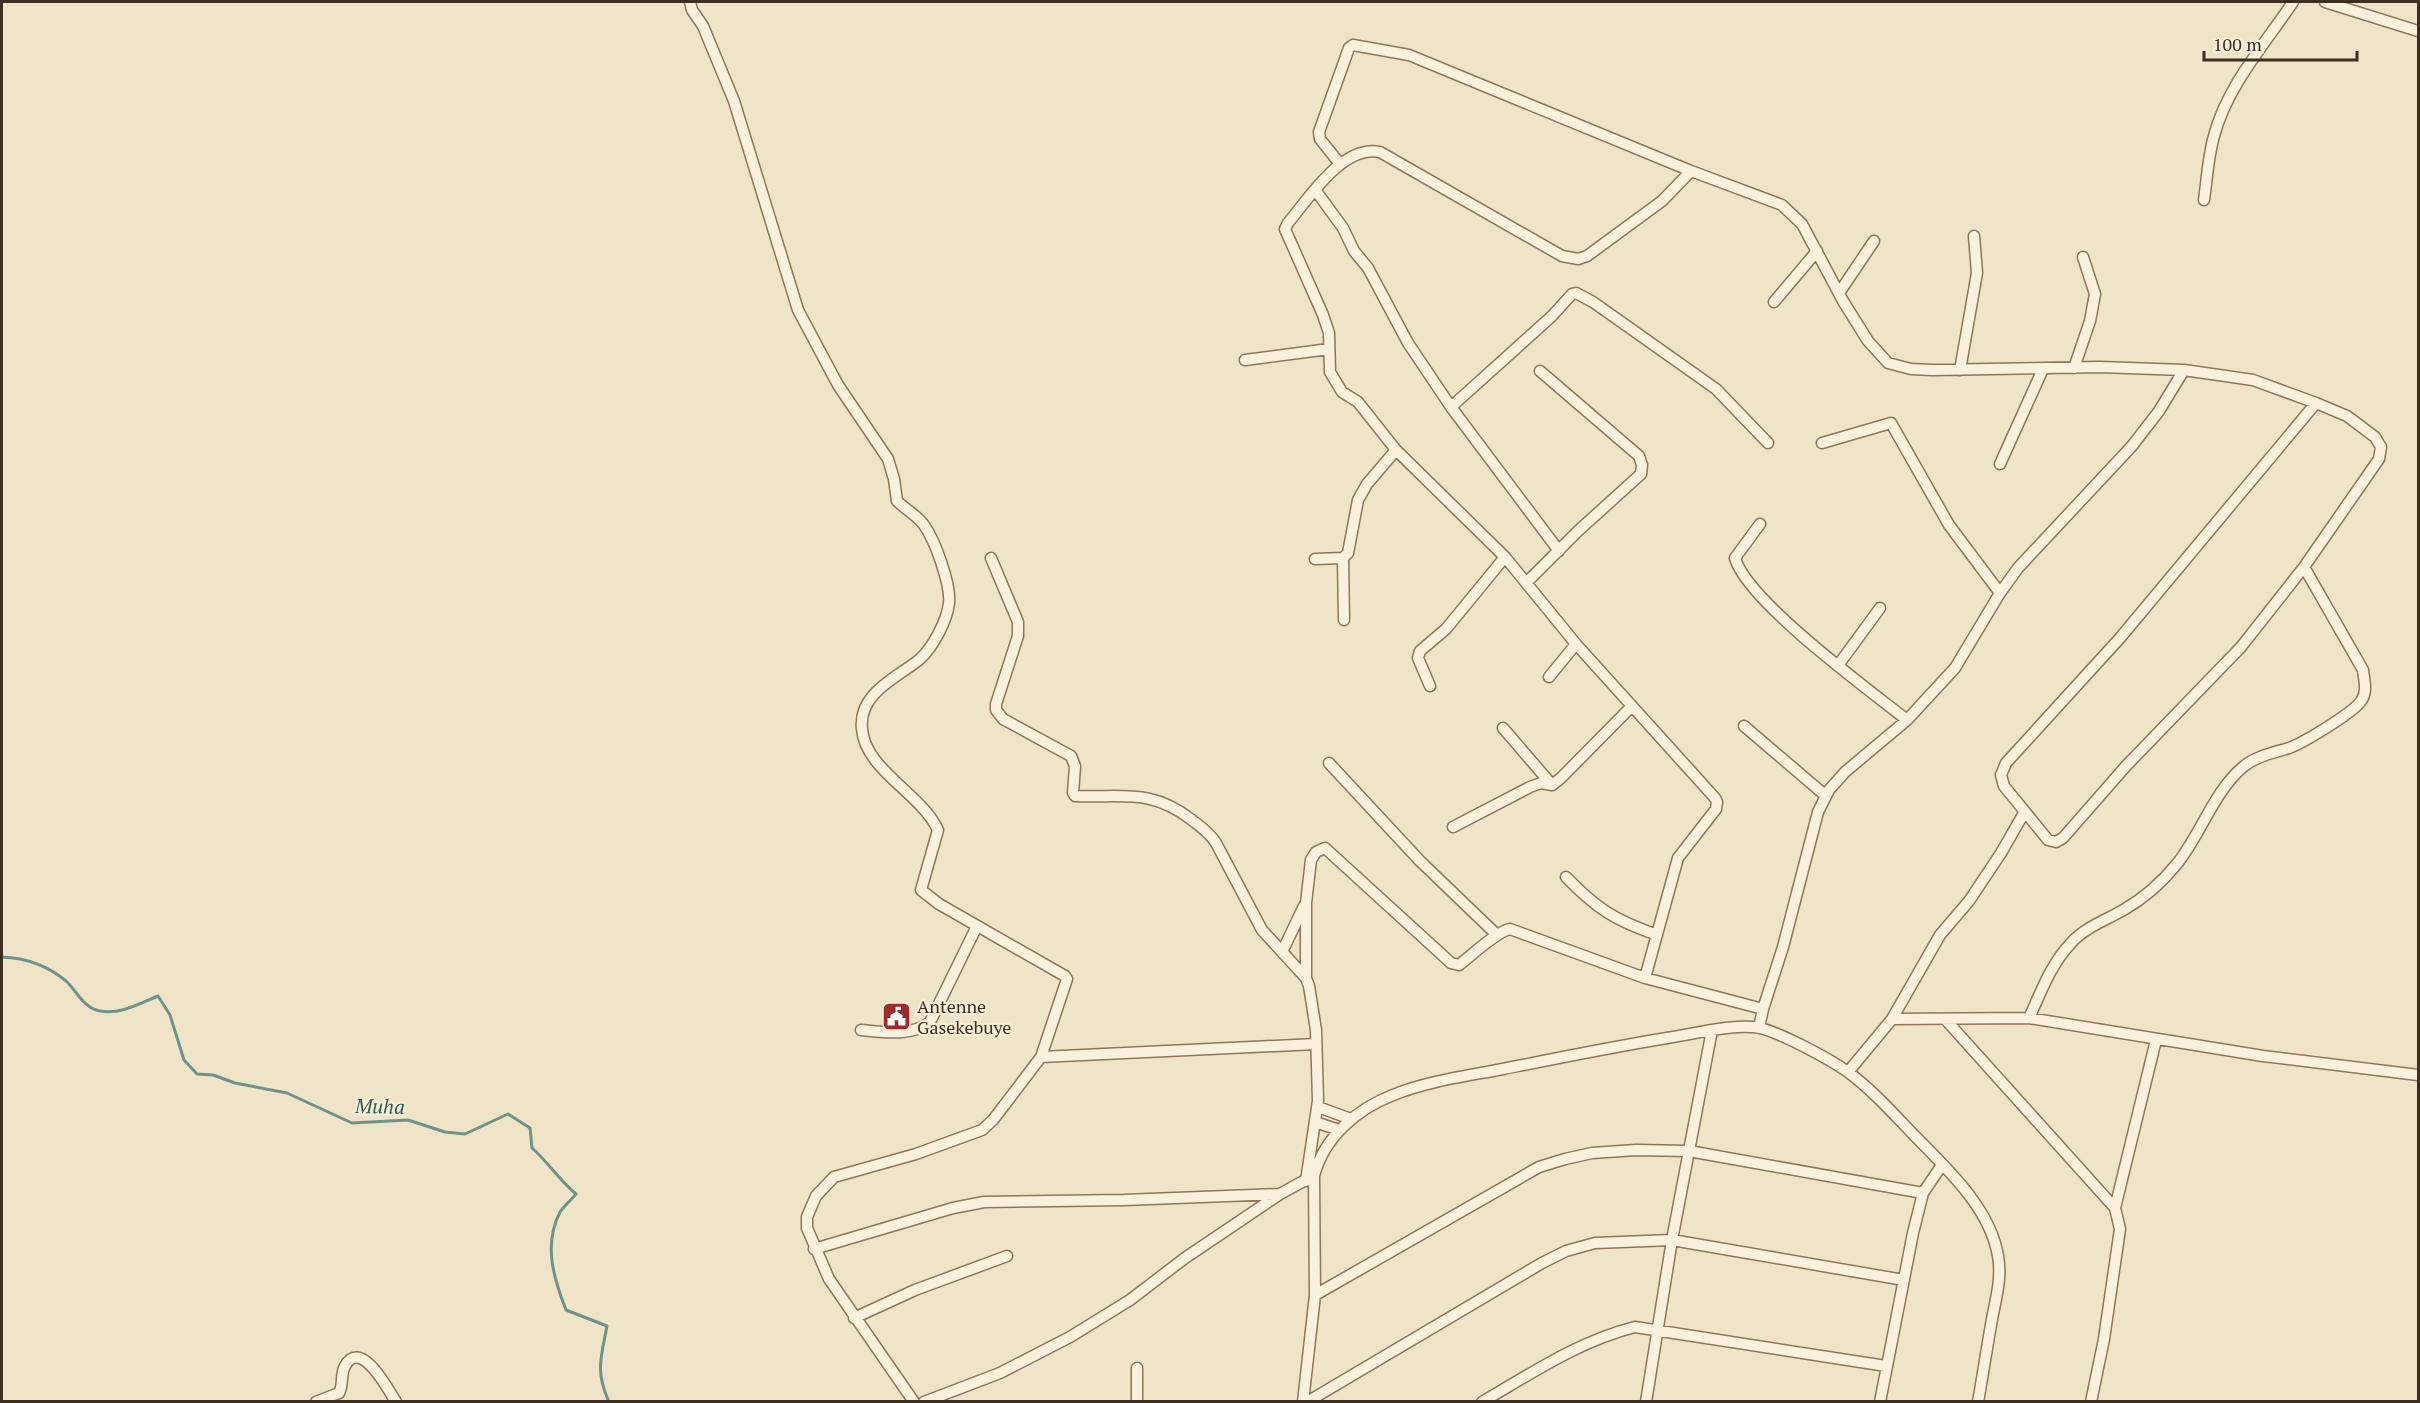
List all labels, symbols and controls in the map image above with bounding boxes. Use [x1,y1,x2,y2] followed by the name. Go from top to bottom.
[2204,24,2357,62] scale bar
[2213,32,2262,56] text: 100 m
[917,994,1011,1039] place label: Antenne Gasekebuye
[880,1000,912,1032] public building icon: Antenne Gasekebuye
[354,1092,405,1120] water label: Muha

